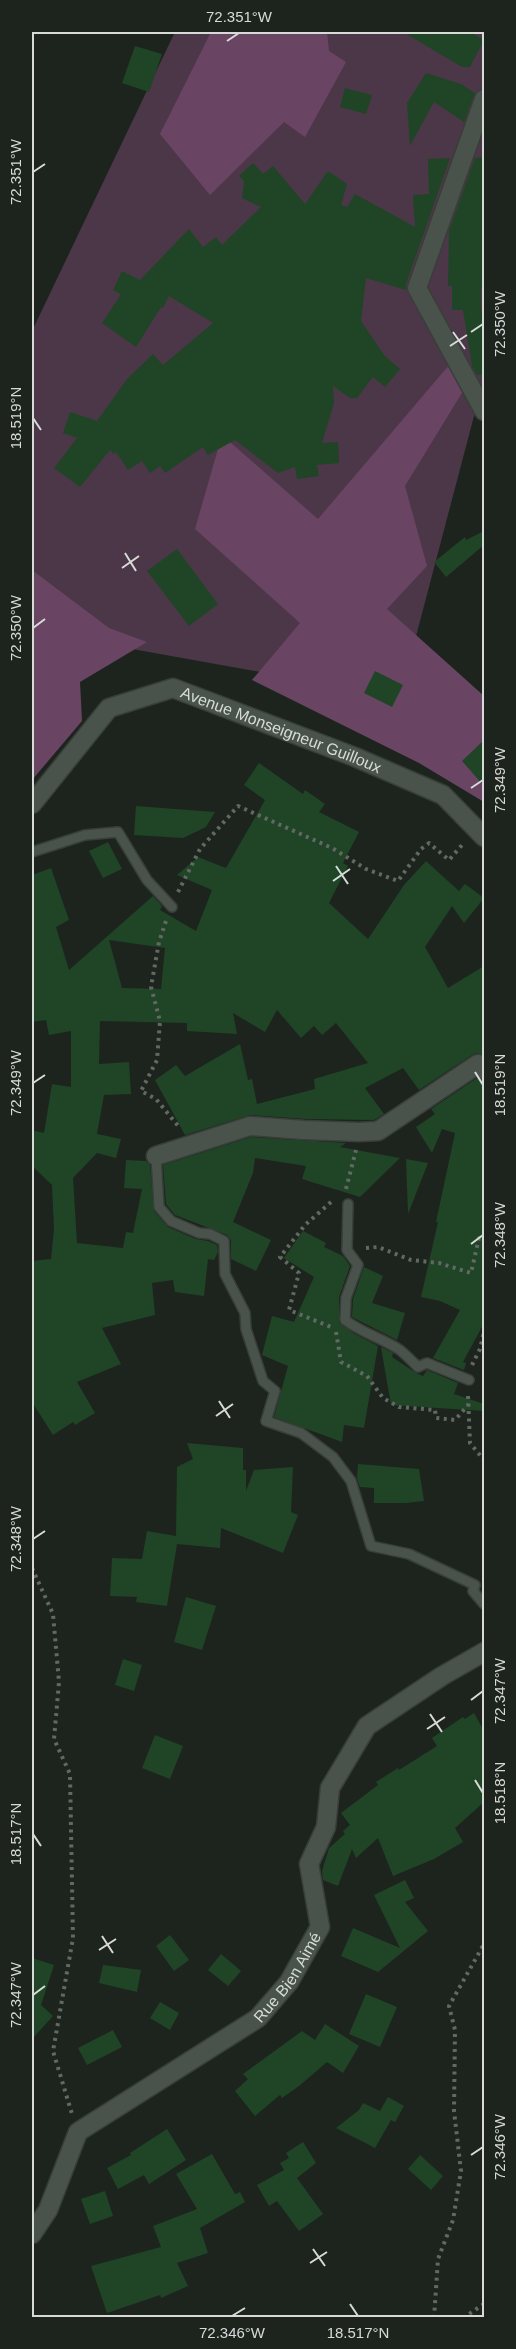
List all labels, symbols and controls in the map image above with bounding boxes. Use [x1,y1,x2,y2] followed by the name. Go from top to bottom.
[206,8,273,25] text: 72.351°W
[7,138,24,205] text: 72.351°W
[491,290,508,357] text: 72.350°W
[7,387,24,449] text: 18.519°N
[7,594,24,661] text: 72.350°W
[179,683,384,776] street label: Avenue Monseigneur Guilloux
[491,746,508,813] text: 72.349°W
[7,1049,24,1116] text: 72.349°W
[491,1054,508,1116] text: 18.519°N
[491,1201,508,1268] text: 72.348°W
[7,1505,24,1572] text: 72.348°W
[491,1657,508,1724] text: 72.347°W
[491,1762,508,1824] text: 18.518°N
[7,1803,24,1865] text: 18.517°N
[250,1929,324,2025] street label: Rue Bien Aimé
[7,1961,24,2028] text: 72.347°W
[491,2113,508,2180] text: 72.346°W
[199,2324,266,2341] text: 72.346°W
[327,2324,389,2341] text: 18.517°N

